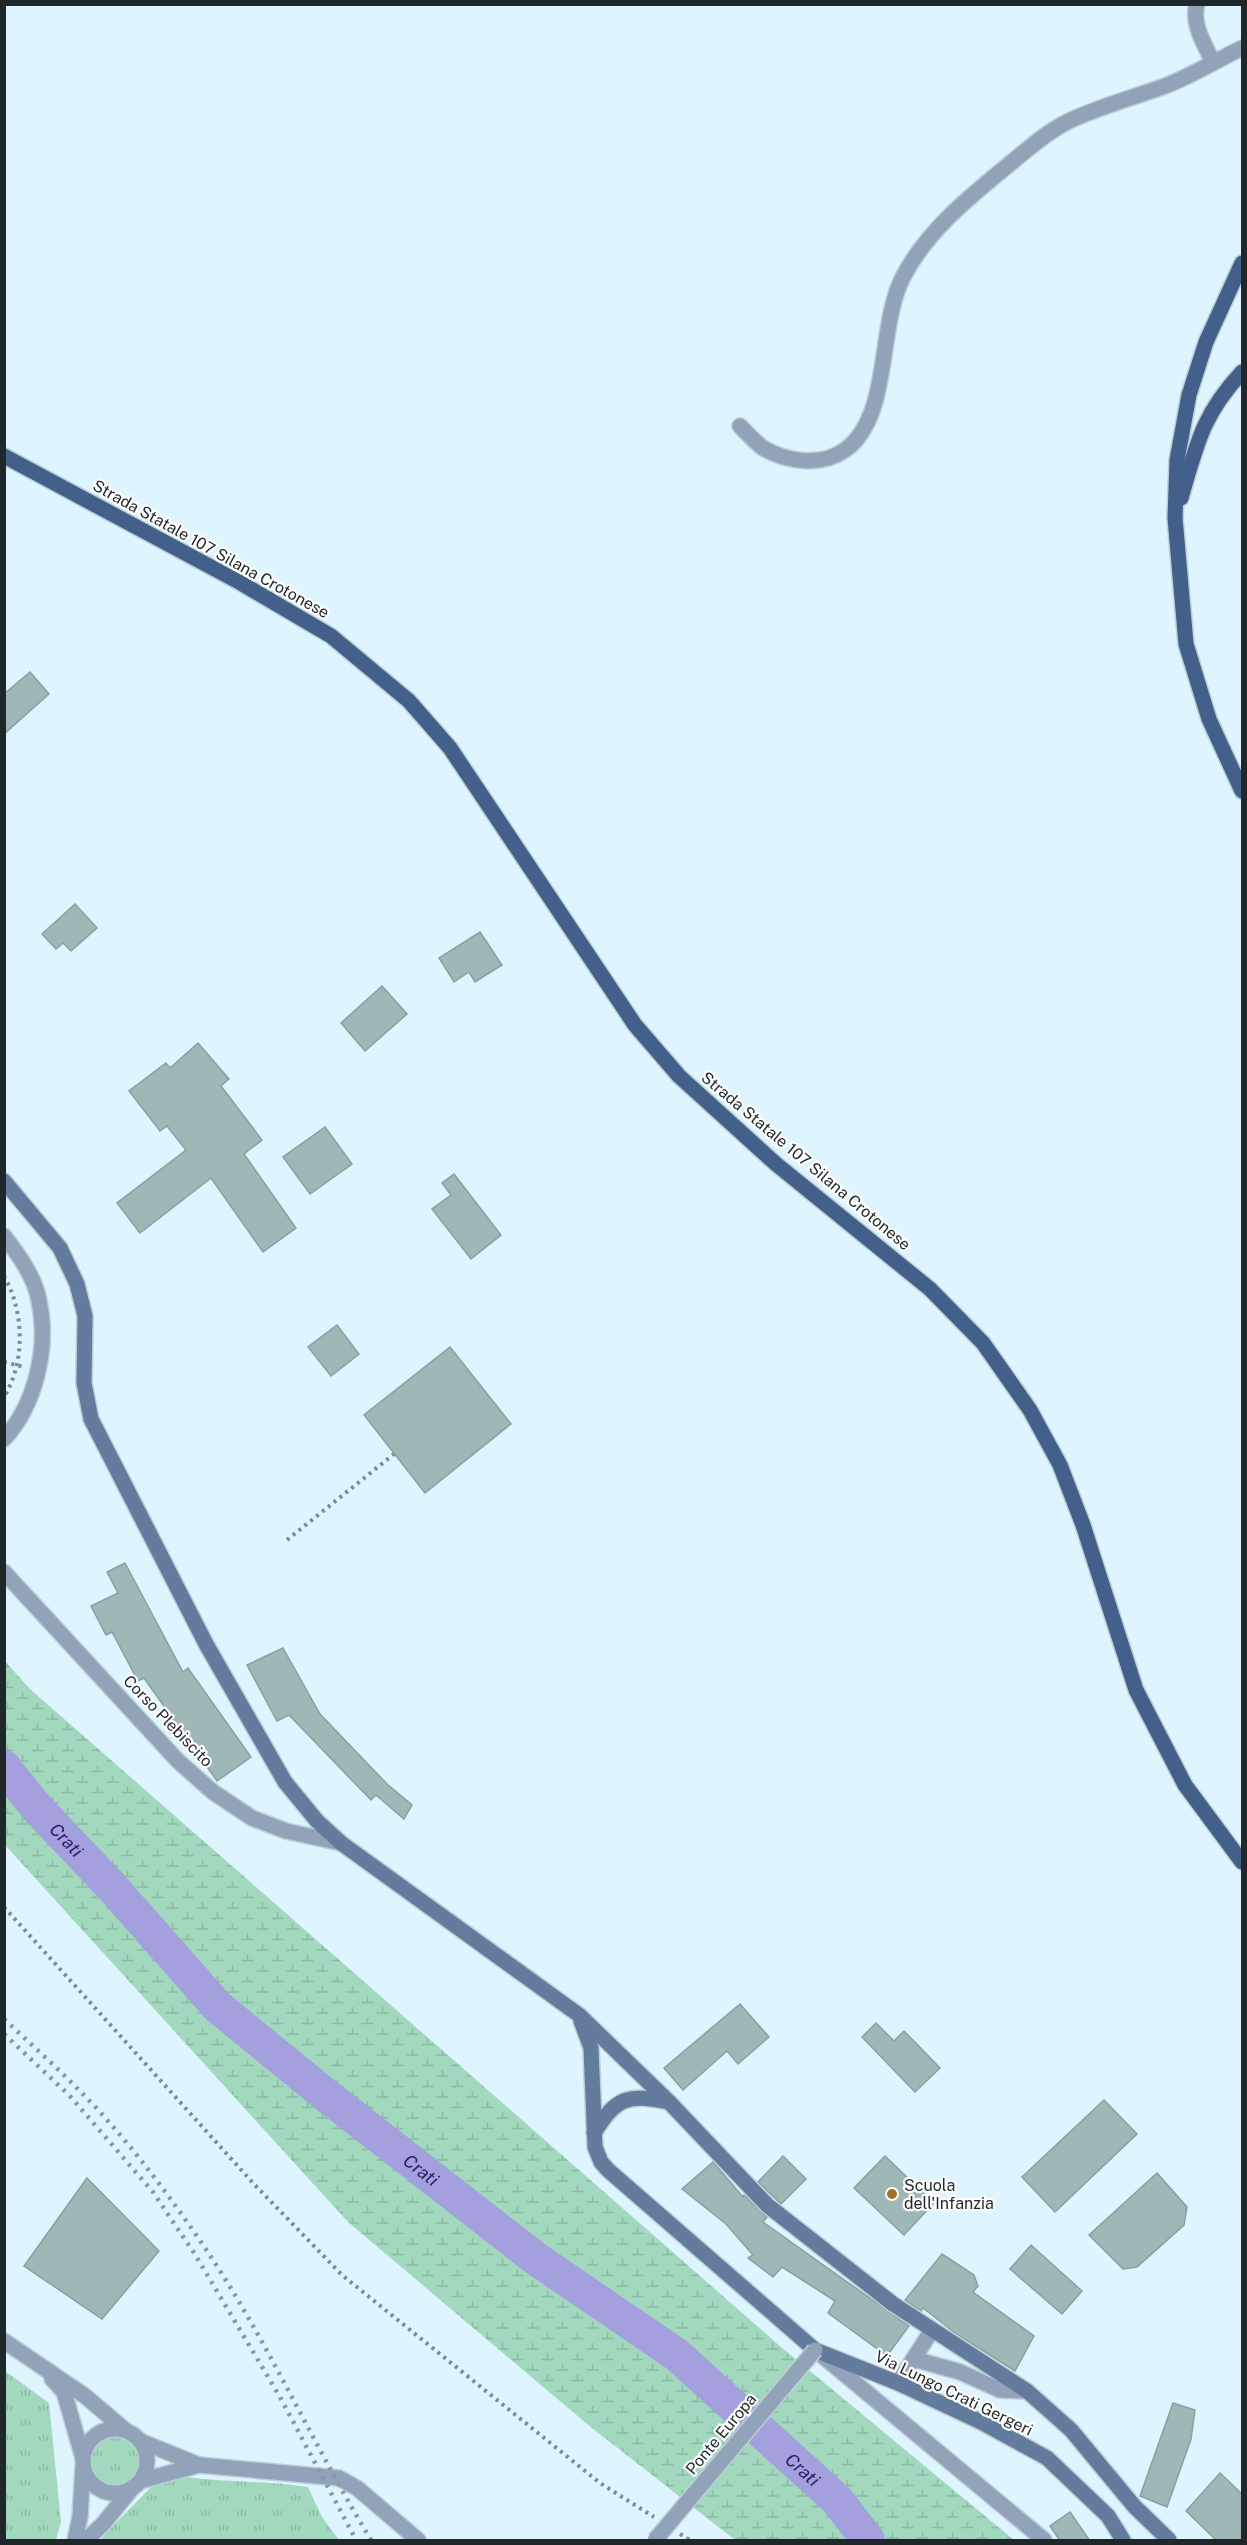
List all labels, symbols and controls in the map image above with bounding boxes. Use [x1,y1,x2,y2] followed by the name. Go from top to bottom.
[90,476,332,622] street label: Strada Statale 107 Silana Crotonese
[698,1068,914,1254] street label: Strada Statale 107 Silana Crotonese
[119,1671,217,1771] street label: Corso Plebiscito
[46,1818,88,1861] water label: Crati
[400,2149,444,2190] water label: Crati
[904,2176,994,2213] place label: Scuola dell'Infanzia
[885,2187,899,2201] marker: Scuola dell'Infanzia
[872,2346,1036,2440] street label: Via Lungo Crati Gergeri
[682,2390,760,2478] street label: Ponte Europa
[781,2448,825,2490] water label: Crati

